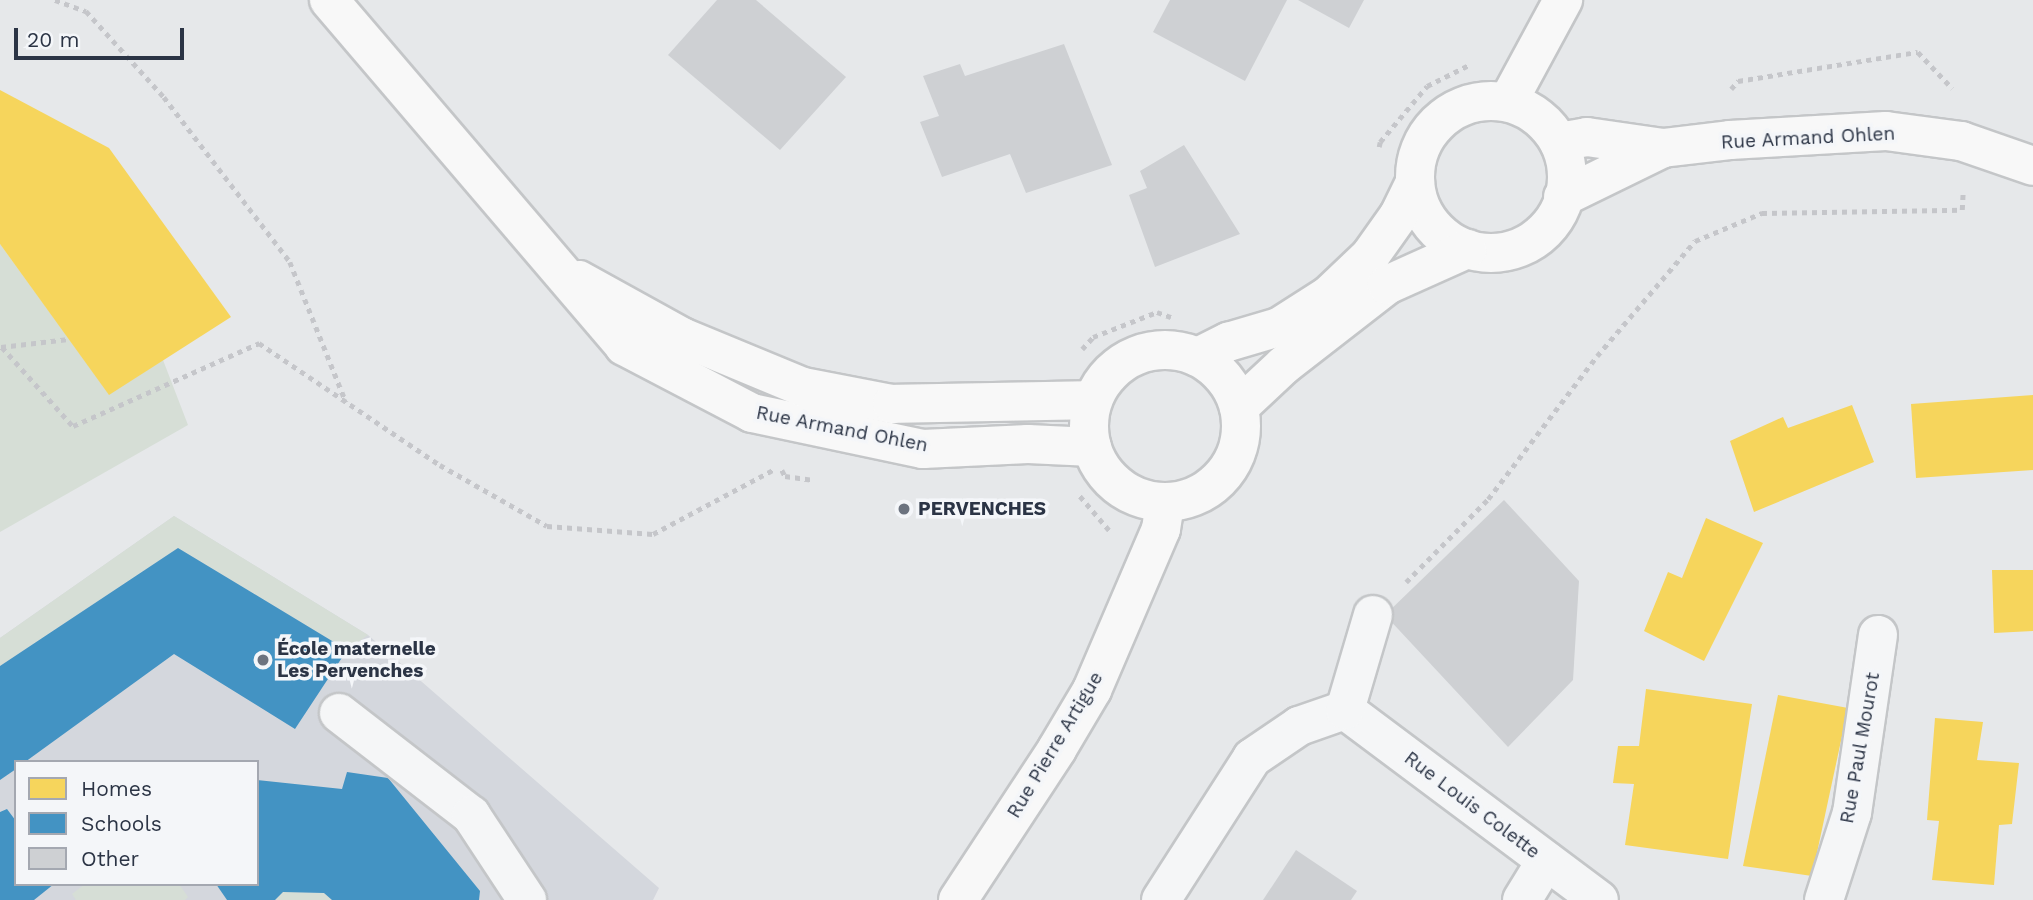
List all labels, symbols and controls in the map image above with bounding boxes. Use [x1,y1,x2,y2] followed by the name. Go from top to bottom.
[18,14,187,58] scale bar
[27,27,79,52] text: 20 m
[1720,122,1896,154] street label: Rue Armand Ohlen
[754,401,930,457] street label: Rue Armand Ohlen
[918,498,1046,520] place label: PERVENCHES
[896,501,912,517] marker: PERVENCHES
[277,638,436,682] place label: École maternelle Les Pervenches
[255,652,271,668] marker: École maternelle Les Pervenches
[1002,667,1108,823] street label: Rue Pierre Artigue
[1835,670,1885,826] street label: Rue Paul Mourot
[1400,747,1544,863] street label: Rue Louis Colette
[14,760,259,886] legend
[81,776,152,801] text: Homes
[81,811,162,836] text: Schools
[81,846,139,871] text: Other

